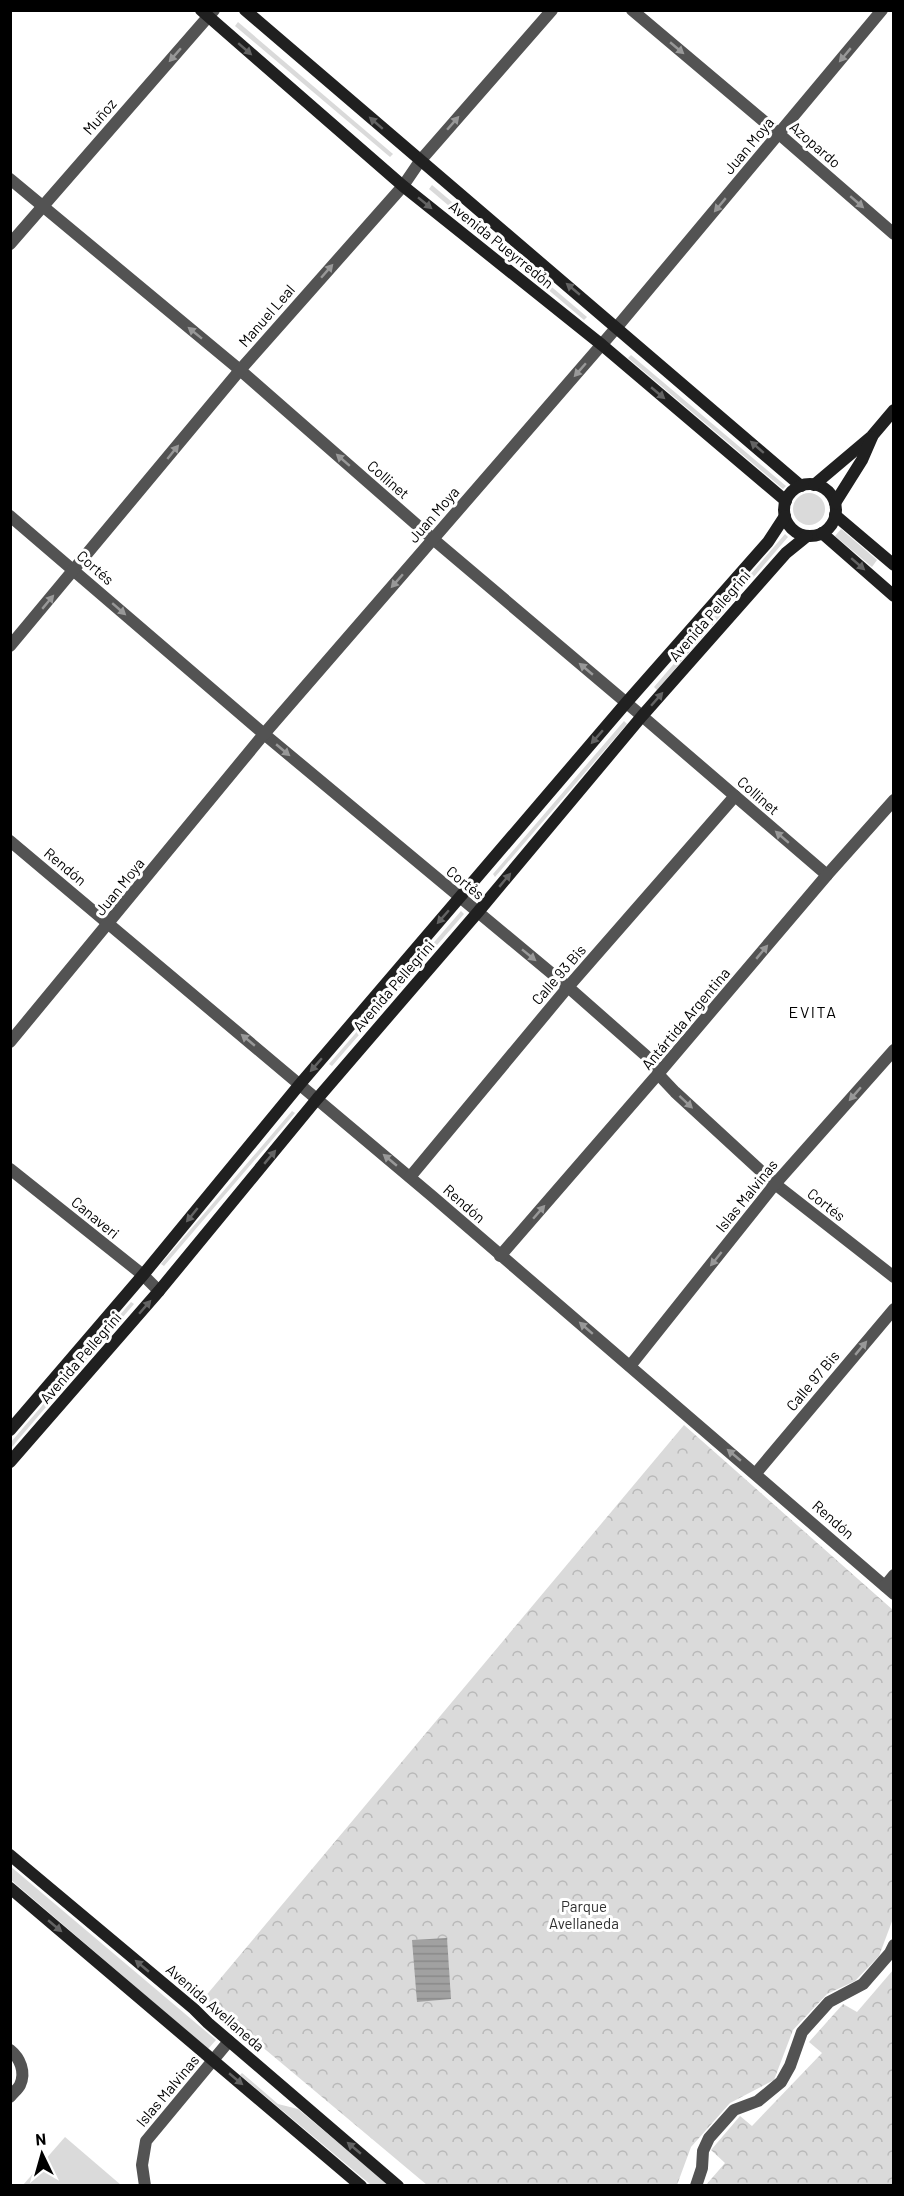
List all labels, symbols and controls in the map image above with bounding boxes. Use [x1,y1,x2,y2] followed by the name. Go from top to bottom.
[669,41,684,54] one-way arrow
[237,42,252,55] one-way arrow
[168,47,182,62] one-way arrow
[838,47,851,63] one-way arrow
[79,94,120,138] street label: Muñoz
[719,113,777,177] street label: Juan Moya
[446,116,459,131] one-way arrow
[369,117,384,130] one-way arrow
[786,117,845,171] street label: Azopardo
[849,195,864,208] one-way arrow
[417,197,433,210] one-way arrow
[446,197,557,292] street label: Avenida Pueyrredón
[713,197,726,213] one-way arrow
[320,264,334,279] one-way arrow
[234,281,298,350] street label: Manuel Leal
[565,283,581,296] one-way arrow
[187,326,203,339] one-way arrow
[574,362,587,377] one-way arrow
[650,386,666,399] one-way arrow
[749,441,765,454] one-way arrow
[166,444,178,459] one-way arrow
[336,454,351,467] one-way arrow
[364,456,413,502] street label: Collinet
[404,483,462,546] street label: Juan Moya
[73,546,118,588] street label: Cortés
[850,557,865,570] one-way arrow
[665,566,754,665] street label: Avenida Pellegrini
[390,573,404,588] one-way arrow
[42,594,55,610] one-way arrow
[111,602,126,615] one-way arrow
[579,663,594,676] one-way arrow
[650,691,664,706] one-way arrow
[591,729,604,745] one-way arrow
[275,743,290,756] one-way arrow
[734,772,783,818] street label: Collinet
[775,831,790,844] one-way arrow
[41,843,90,889] street label: Rendón
[91,854,148,919] street label: Juan Moya
[443,862,488,903] street label: Cortés
[498,873,511,888] one-way arrow
[437,909,450,924] one-way arrow
[349,936,438,1035] street label: Avenida Pellegrini
[527,941,589,1008] street label: Calle 93 Bis
[755,944,768,960] one-way arrow
[522,948,537,961] one-way arrow
[637,964,733,1073] street label: Antártida Argentina
[789,1002,837,1021] district label: EVITA
[240,1034,256,1047] one-way arrow
[310,1057,323,1073] one-way arrow
[849,1086,862,1101] one-way arrow
[678,1095,693,1108] one-way arrow
[263,1149,275,1164] one-way arrow
[382,1154,398,1167] one-way arrow
[711,1155,781,1235] street label: Islas Malvinas
[440,1180,489,1226] street label: Rendón
[804,1184,849,1225] street label: Cortés
[68,1192,123,1242] street label: Canaveri
[532,1205,545,1220] one-way arrow
[186,1207,199,1222] one-way arrow
[709,1251,722,1267] one-way arrow
[138,1300,151,1315] one-way arrow
[36,1308,125,1407] street label: Avenida Pellegrini
[579,1322,594,1335] one-way arrow
[854,1341,867,1356] one-way arrow
[782,1347,843,1414] street label: Calle 97 Bis
[727,1449,742,1462] one-way arrow
[809,1496,858,1542] street label: Rendón
[549,1897,619,1932] park label: Parque Avellaneda
[47,1919,62,1932] one-way arrow
[135,1960,150,1973] one-way arrow
[163,1960,268,2055] street label: Avenida Avellaneda
[132,2051,202,2130] street label: Islas Malvinas
[228,2073,243,2085] one-way arrow
[12,2124,72,2184] north arrow
[35,2129,47,2148] text: N
[346,2141,362,2154] one-way arrow

